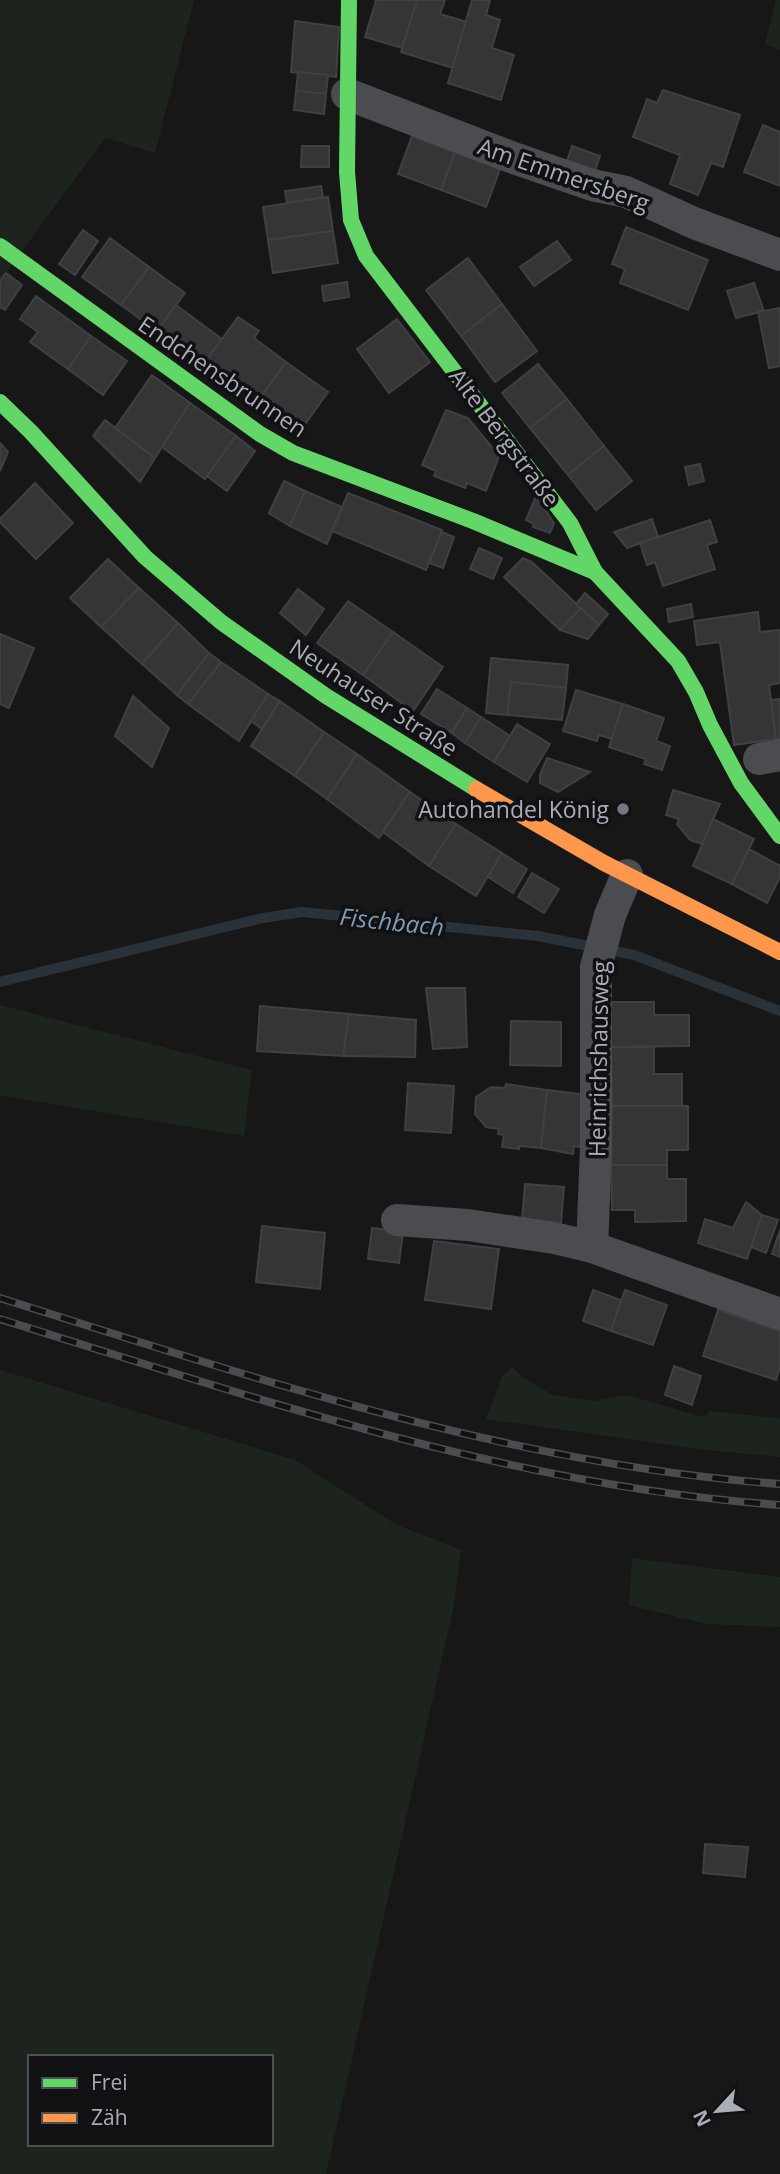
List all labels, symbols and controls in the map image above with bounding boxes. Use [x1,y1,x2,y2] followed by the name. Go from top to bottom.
[474,130,654,218] street label: Am Emmersberg
[132,308,314,444] street label: Endchensbrunnen
[442,361,568,513] street label: Alte Bergstraße
[284,631,464,763] street label: Neuhauser Straße
[418,793,610,825] place label: Autohandel König
[615,801,631,817] marker: Autohandel König
[338,899,446,943] water label: Fischbach
[580,960,616,1157] street label: Heinrichshausweg
[28,2055,273,2146] legend
[91,2068,128,2096] text: Frei
[682,2076,752,2146] north arrow
[91,2103,128,2131] text: Zäh
[687,2106,717,2131] text: N

